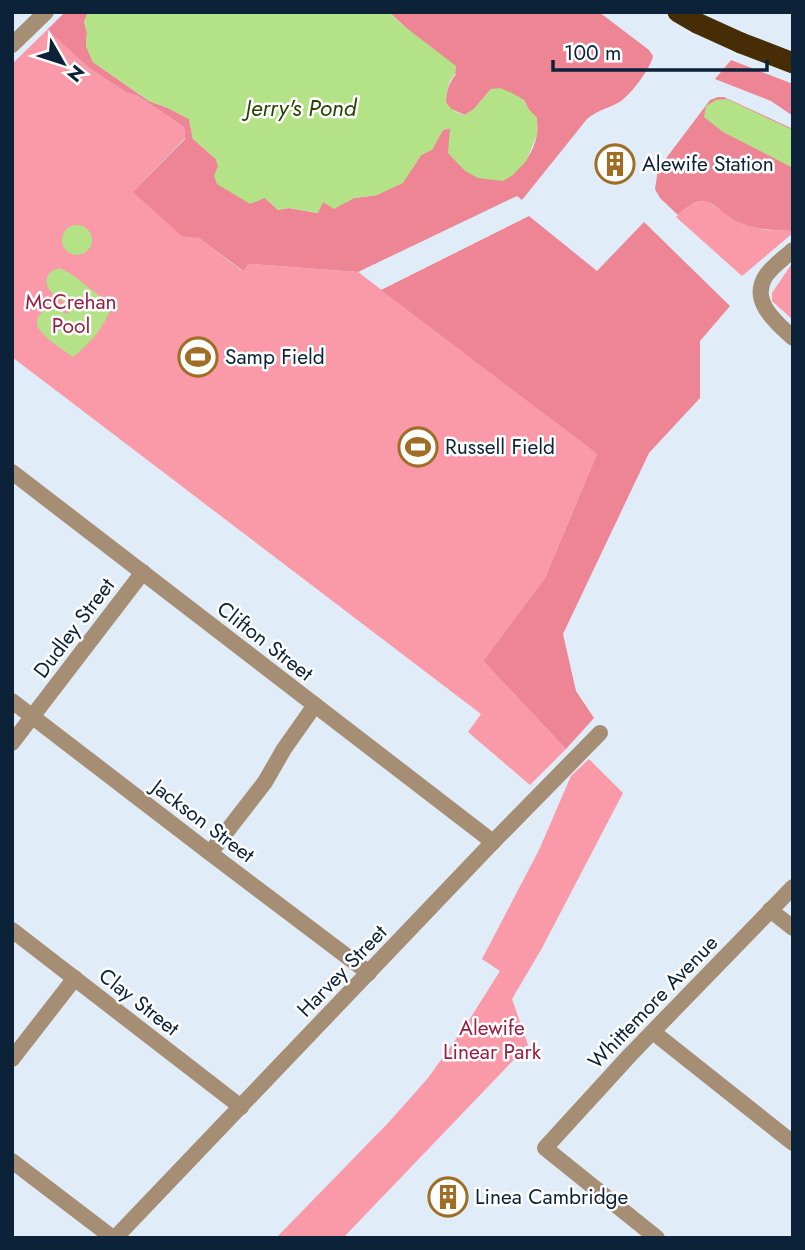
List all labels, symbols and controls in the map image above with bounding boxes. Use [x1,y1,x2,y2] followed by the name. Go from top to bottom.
[28,28,98,98] north arrow
[553,28,766,72] scale bar
[564,38,621,68] text: 100 m
[61,59,91,88] text: N
[242,91,358,125] water label: Jerry's Pond
[594,143,636,185] building icon: Alewife Station
[642,149,774,179] place label: Alewife Station
[25,287,117,341] park label: McCrehan Pool
[177,336,219,378] sports icon: Samp Field
[225,342,325,372] place label: Samp Field
[397,426,439,468] sports icon: Russell Field
[445,432,555,462] place label: Russell Field
[26,572,122,684] street label: Dudley Street
[211,594,319,688] street label: Clifton Street
[143,771,261,870] street label: Jackson Street
[290,918,394,1024] street label: Harvey Street
[581,928,725,1076] street label: Whittemore Avenue
[92,961,186,1043] street label: Clay Street
[443,1013,542,1067] park label: Alewife Linear Park
[427,1176,469,1218] building icon: Linea Cambridge
[475,1182,629,1212] place label: Linea Cambridge

